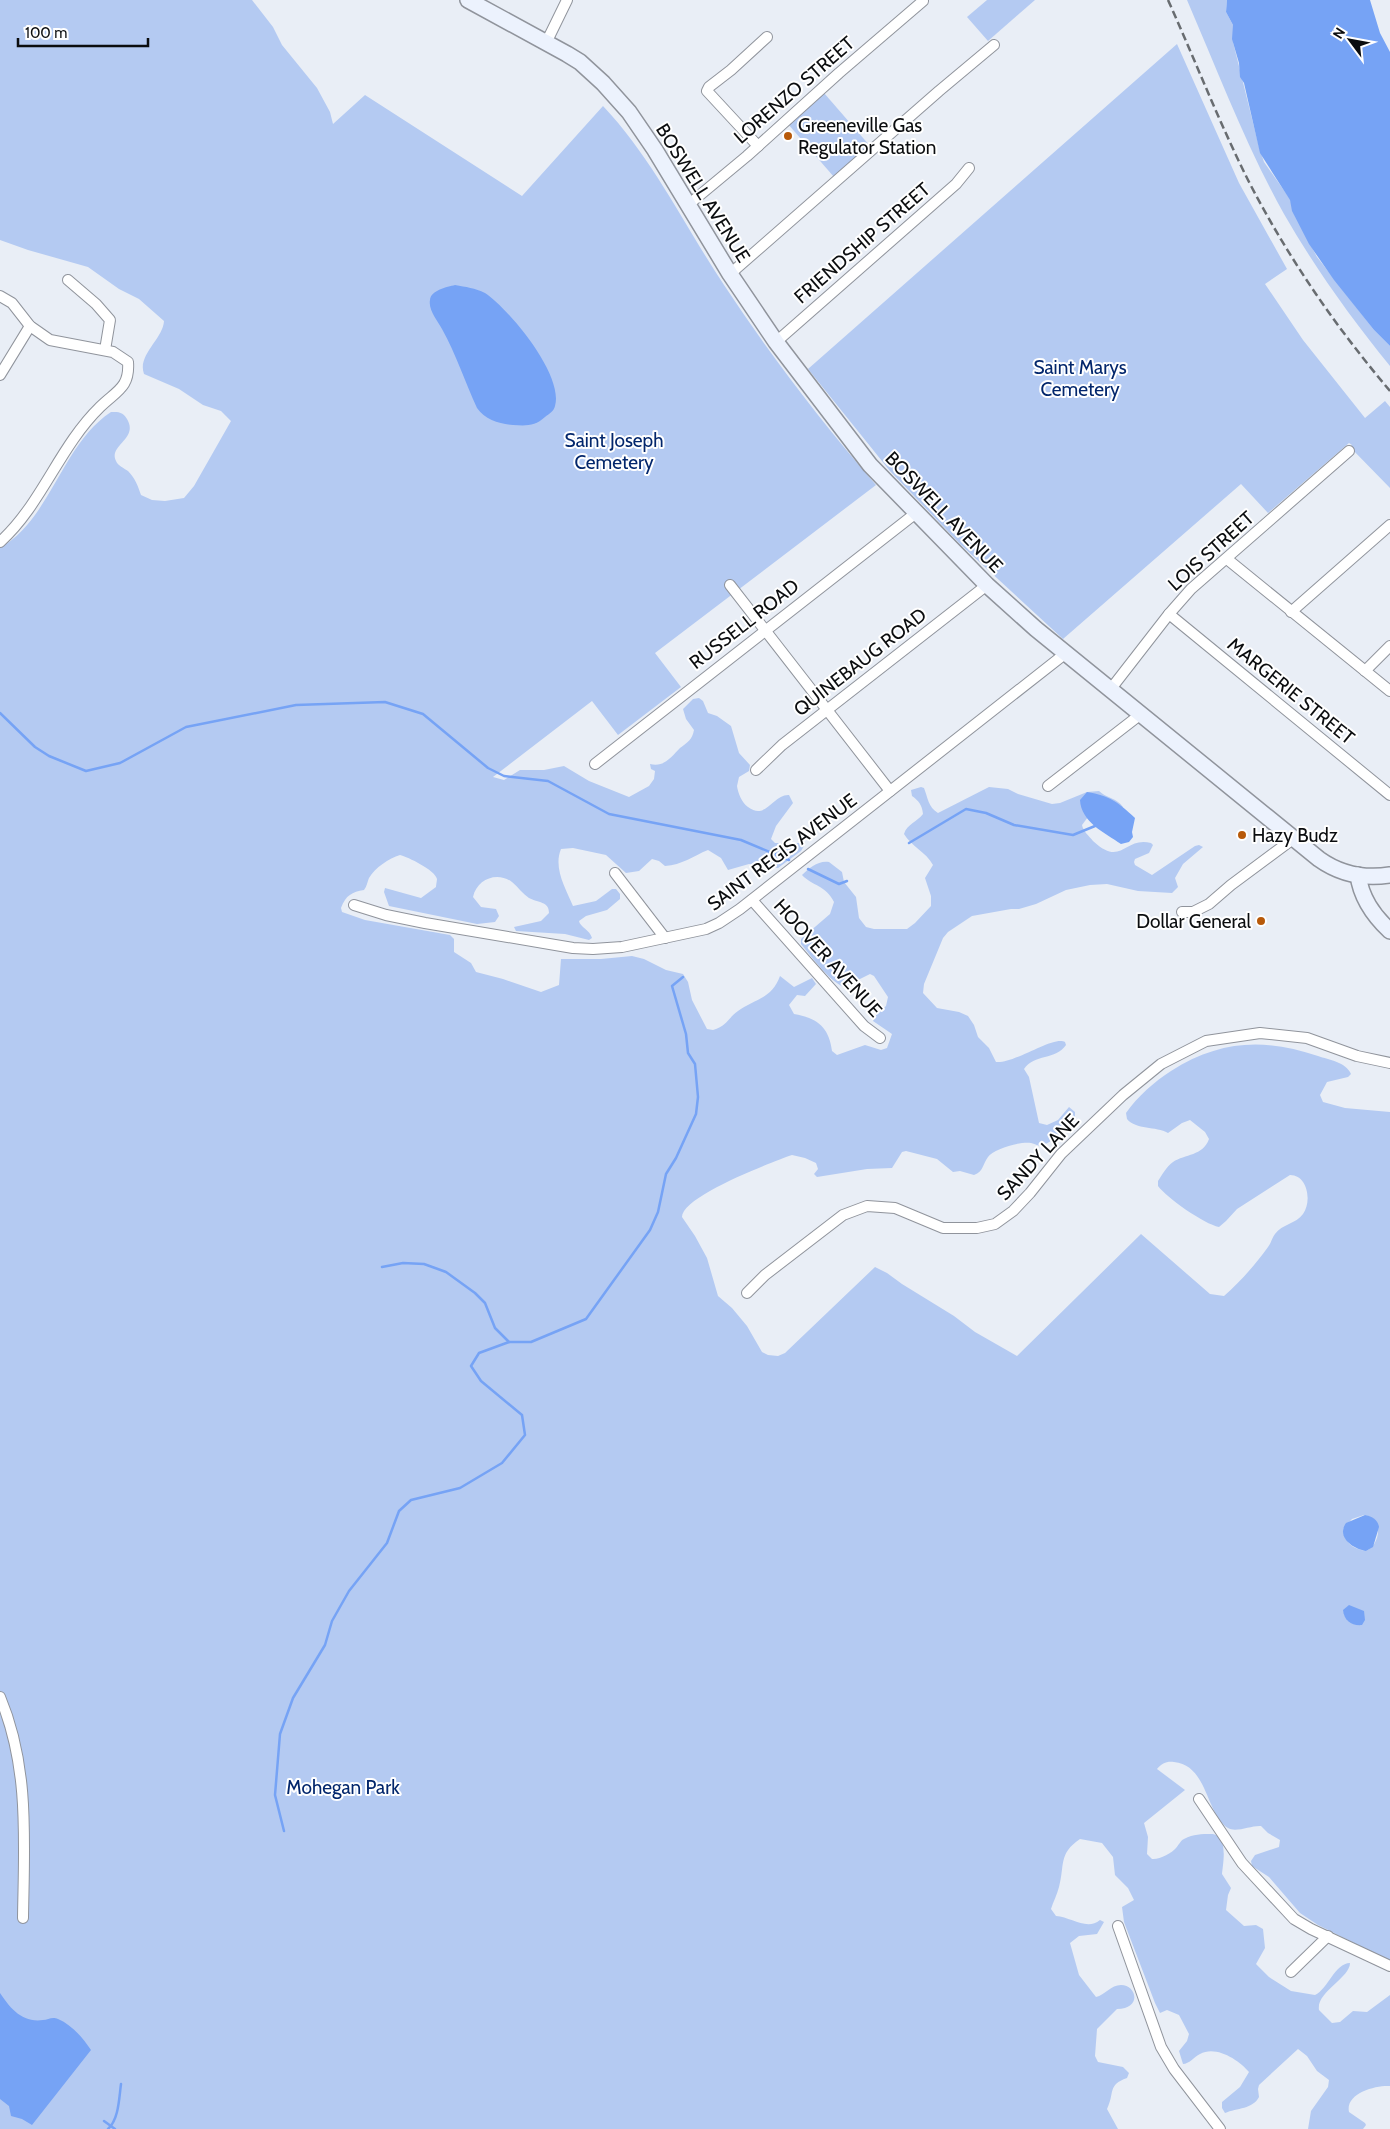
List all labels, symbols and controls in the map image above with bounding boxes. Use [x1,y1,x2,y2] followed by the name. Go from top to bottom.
[18,15,148,47] scale bar
[1325,15,1375,65] north arrow
[25,24,67,42] text: 100 m
[1329,24,1349,42] text: N
[729,31,859,149] street label: LORENZO STREET
[798,114,936,159] place label: Greeneville Gas Regulator Station
[651,119,755,267] street label: BOSWELL AVENUE
[782,130,794,142] marker: Greeneville Gas Regulator Station
[789,178,935,308] street label: FRIENDSHIP STREET
[1033,356,1127,401] park label: Saint Marys Cemetery
[565,429,663,474] park label: Saint Joseph Cemetery
[880,447,1008,577] street label: BOSWELL AVENUE
[1163,506,1259,596] street label: LOIS STREET
[685,574,803,674] street label: RUSSELL ROAD
[789,603,931,721] street label: QUINEBAUG ROAD
[1223,633,1359,749] street label: MARGERIE STREET
[703,788,861,916] street label: SAINT REGIS AVENUE
[1252,824,1338,847] place label: Hazy Budz
[1236,829,1248,841] marker: Hazy Budz
[769,894,887,1022] street label: HOOVER AVENUE
[1136,910,1252,933] place label: Dollar General
[1255,915,1267,927] marker: Dollar General
[992,1109,1084,1205] street label: SANDY LANE
[286,1776,400,1799] park label: Mohegan Park

